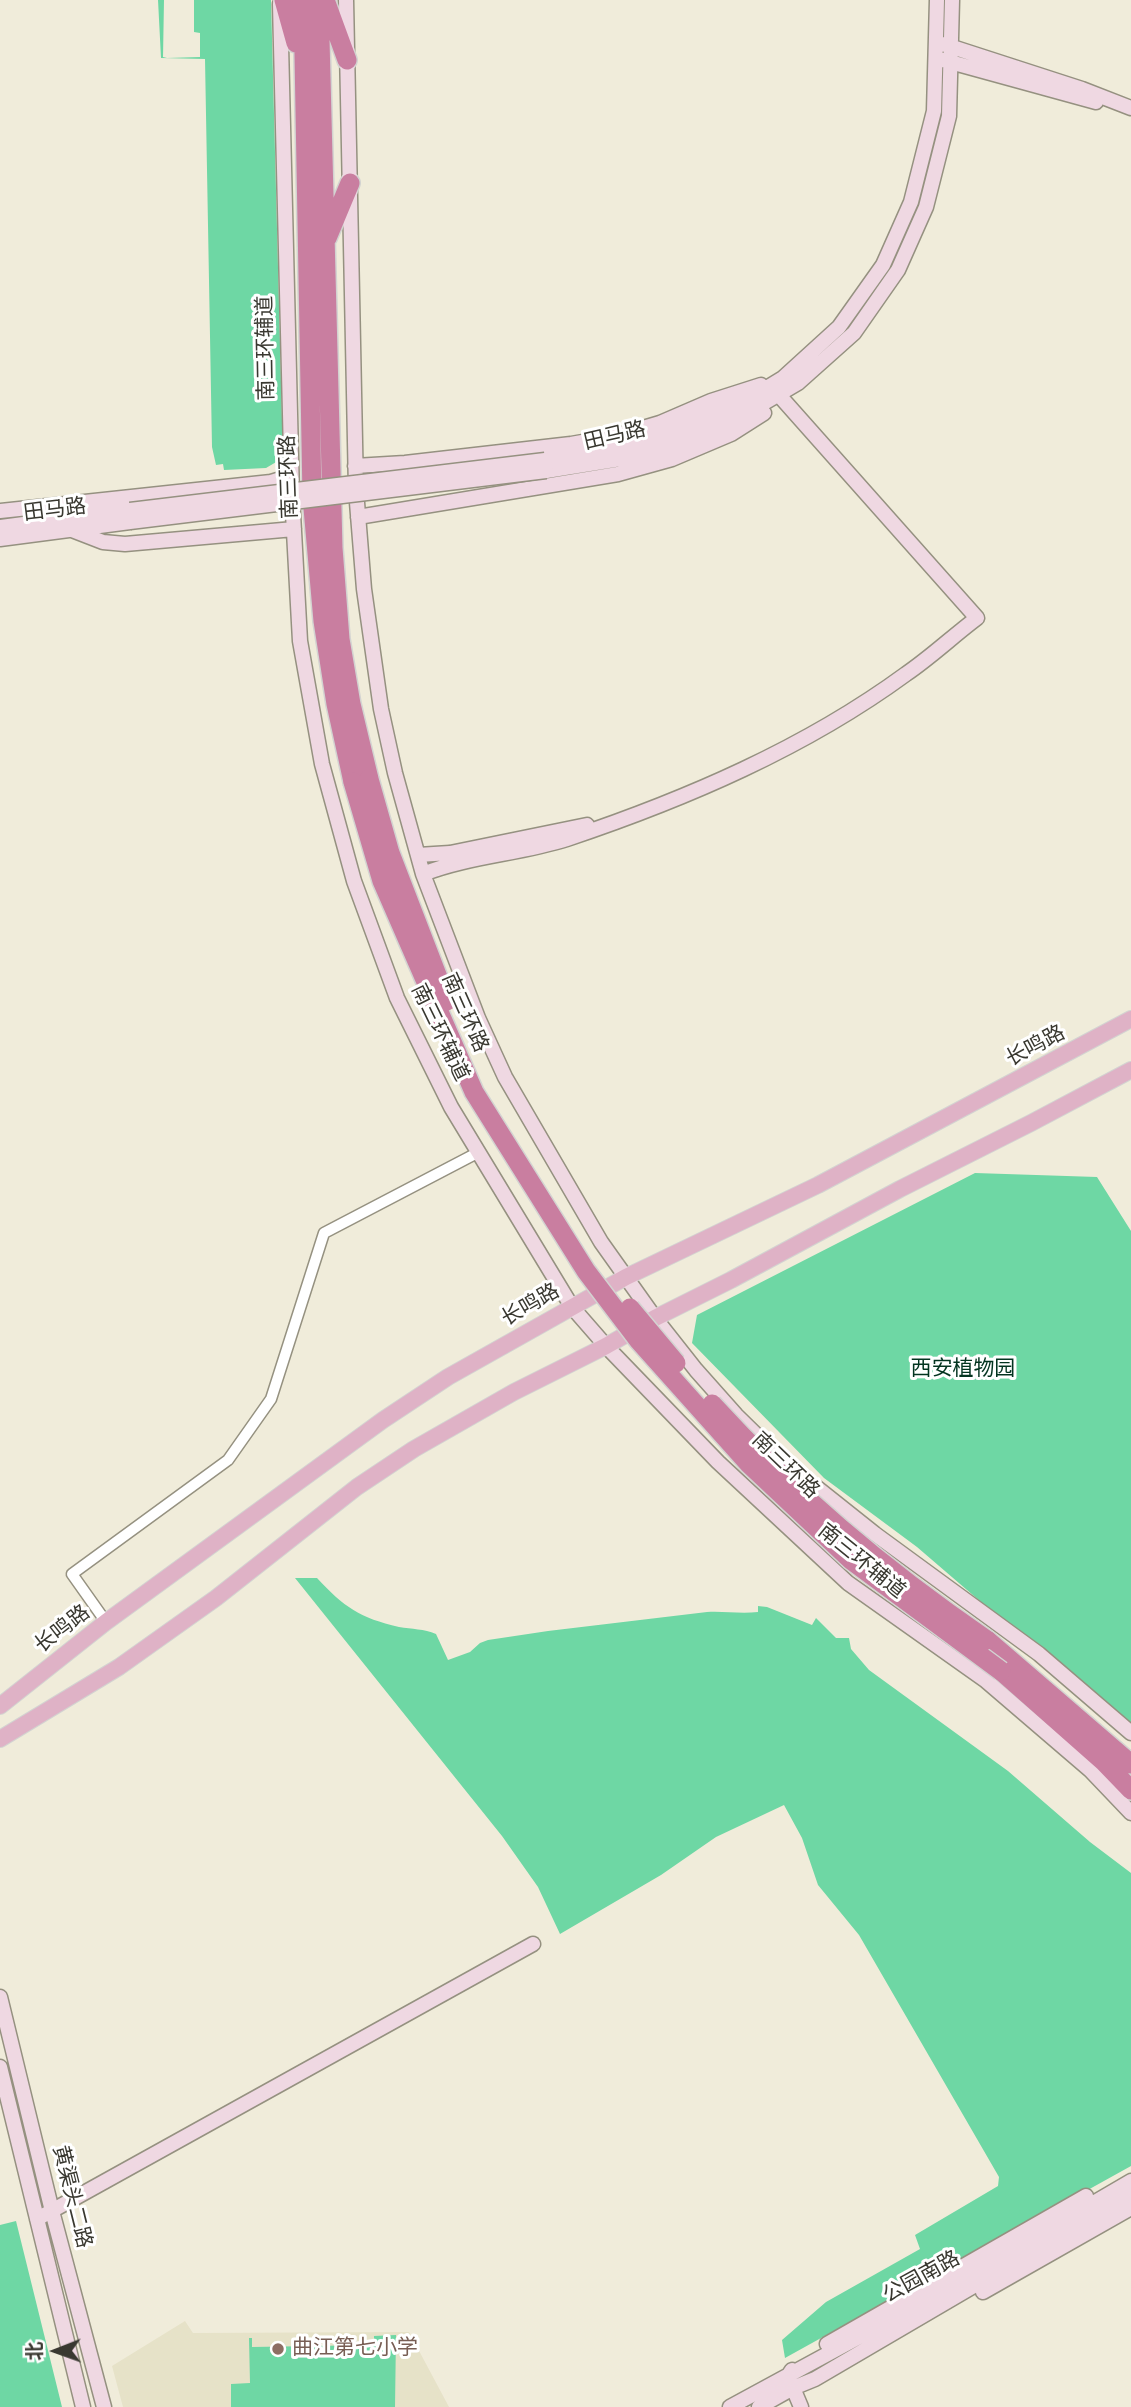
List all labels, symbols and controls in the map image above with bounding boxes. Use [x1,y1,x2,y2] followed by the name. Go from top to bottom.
[253,295,281,401] street label: 南三环辅道
[581,418,649,456] street label: 田马路
[276,435,304,519] street label: 南三环路
[22,495,88,527] street label: 田马路
[435,970,493,1056] street label: 南三环路
[405,980,473,1086] street label: 南三环辅道
[1002,1021,1070,1073] street label: 长鸣路
[497,1279,565,1333] street label: 长鸣路
[911,1357,1015,1383] park label: 西安植物园
[746,1428,824,1504] street label: 南三环路
[812,1519,910,1605] street label: 南三环辅道
[30,1601,96,1659] street label: 长鸣路
[46,2143,96,2251] street label: 黄渠头二路
[879,2247,965,2309] street label: 公园南路
[21,2316,91,2386] north arrow
[292,2336,418,2362] place label: 曲江第七小学
[270,2341,286,2357] marker: 曲江第七小学
[21,2342,48,2361] text: 北

